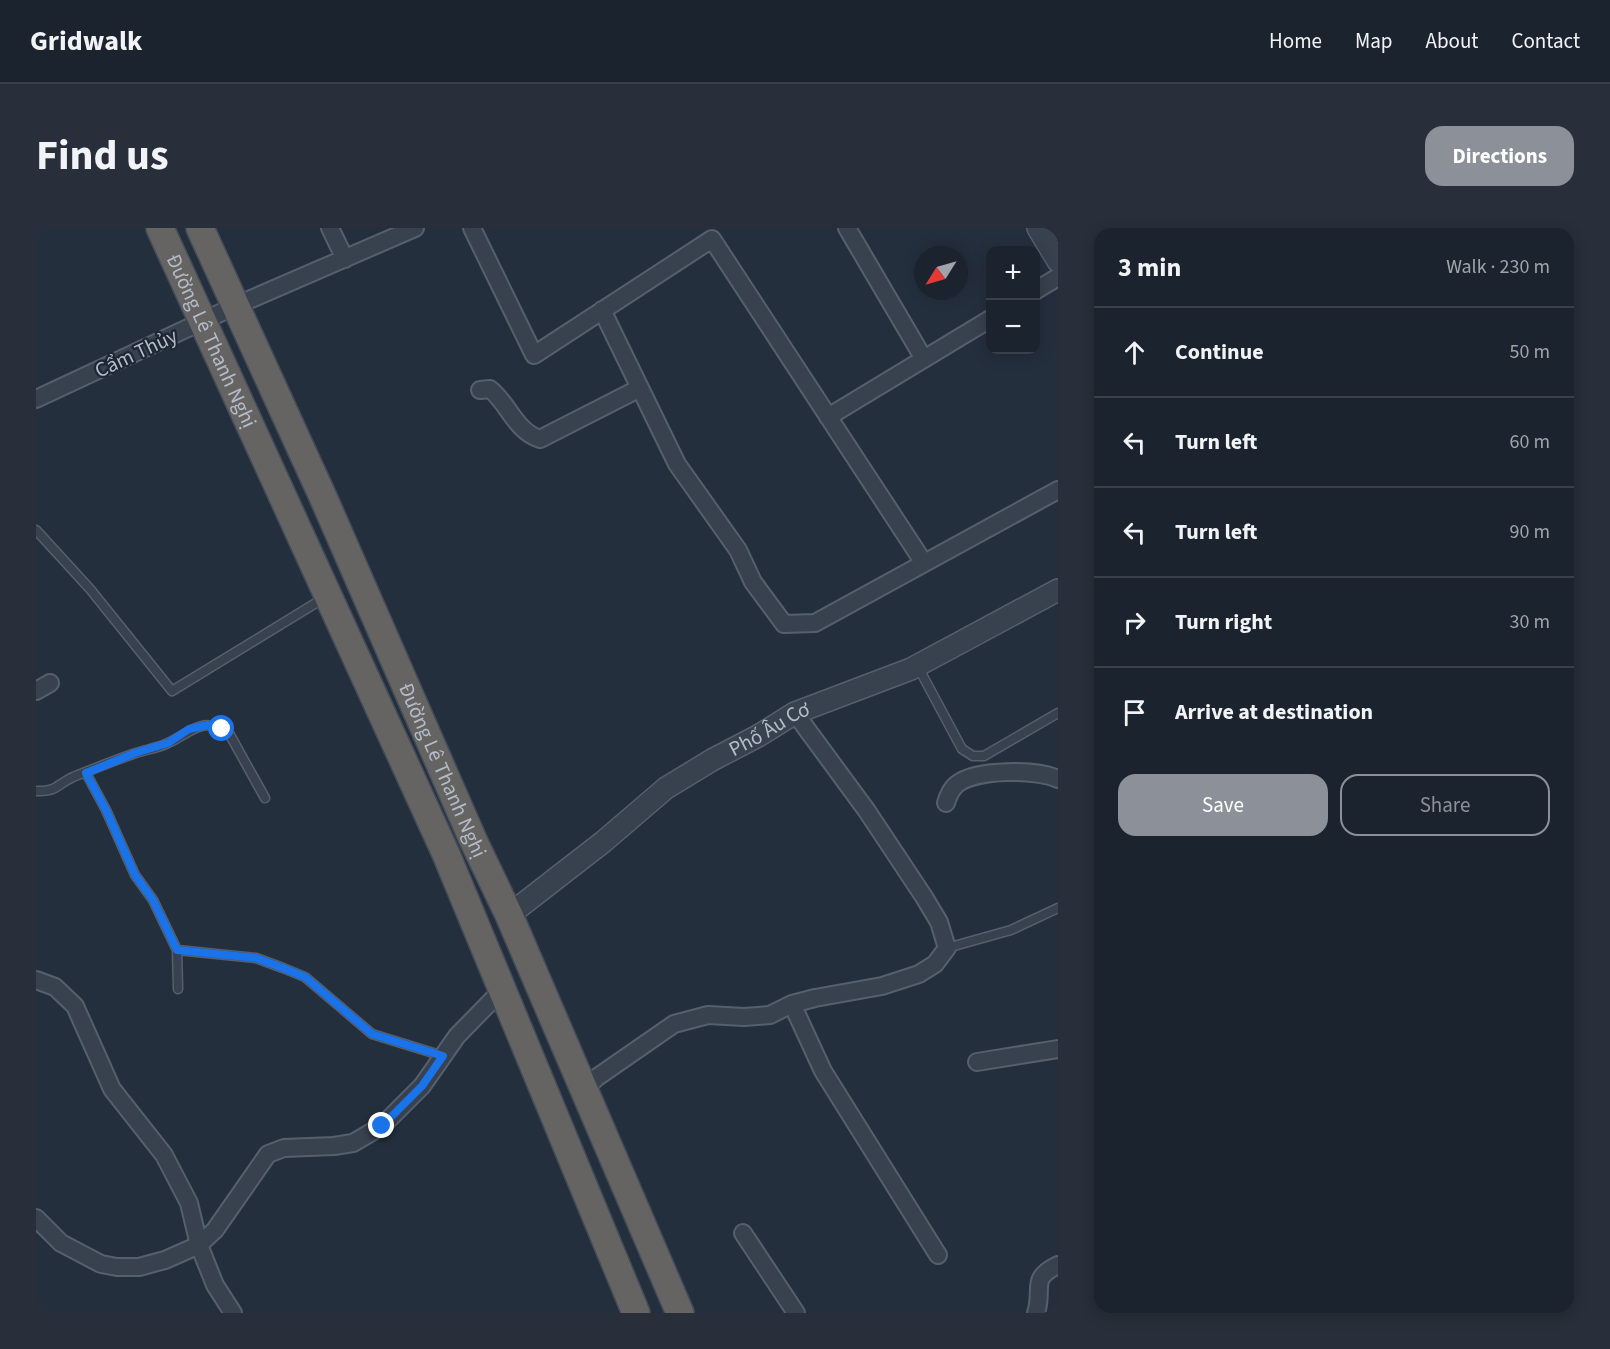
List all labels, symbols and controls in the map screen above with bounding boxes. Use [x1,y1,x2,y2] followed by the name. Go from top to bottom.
[30,21,142,61] text: Gridwalk
[1269,26,1322,56] text: Home
[1355,26,1393,56] text: Map
[1426,26,1478,56] text: About
[1511,26,1580,56] text: Contact
[36,126,169,186] text: Find us
[1425,126,1574,186] button: Directions
[914,246,968,300] north arrow
[986,246,1040,354] map controls
[986,246,1040,300] button: +
[159,249,264,433] street label: Đường Lê Thanh Nghị
[1118,249,1181,286] text: 3 min
[1446,253,1550,281] text: Walk · 230 m
[986,300,1040,354] button: −
[90,321,182,385] street label: Cẩm Thủy
[1118,336,1151,369] icon: ahead
[1175,336,1264,368] text: Continue
[1510,338,1550,366] text: 50 m
[1118,426,1151,459] icon: left
[1175,426,1257,458] text: Turn left
[1510,428,1550,456] text: 60 m
[1118,516,1151,549] icon: left
[1175,516,1257,548] text: Turn left
[1510,518,1550,546] text: 90 m
[1118,606,1151,639] icon: right
[1175,606,1272,638] text: Turn right
[1510,608,1550,636] text: 30 m
[391,678,494,863] street label: Đường Lê Thanh Nghị
[723,694,814,764] street label: Phố Âu Cơ
[1118,696,1151,729] icon: arrive
[1175,696,1373,728] text: Arrive at destination
[208,715,234,741] route start
[1118,774,1328,836] button: Save
[1340,774,1550,836] button: Share
[368,1112,394,1138] route end

